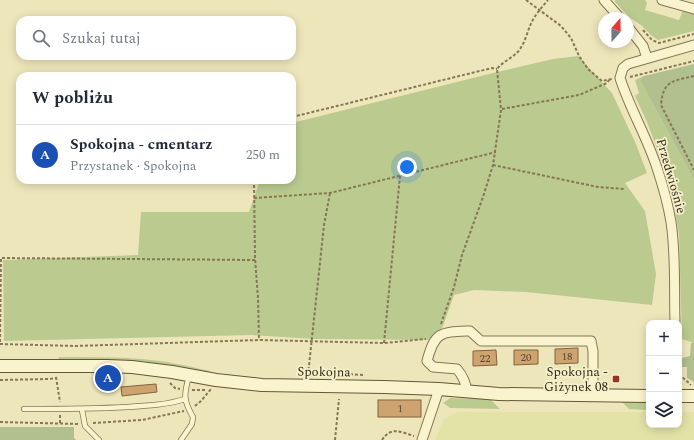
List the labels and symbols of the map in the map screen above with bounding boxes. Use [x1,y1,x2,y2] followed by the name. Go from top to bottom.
[598,12,634,48] north arrow
[651,136,691,216] street label: Przedwiośnie
[397,157,417,177] your location
[562,348,573,365] house number: 18
[521,349,532,366] house number: 20
[480,350,491,367] house number: 22
[297,362,351,382] street label: Spokojna
[544,362,608,397] place label: Spokojna - Giżynek 08
[95,363,121,393] pin: A
[611,374,621,384] marker: Spokojna - Giżynek 08
[397,400,403,417] house number: 1

